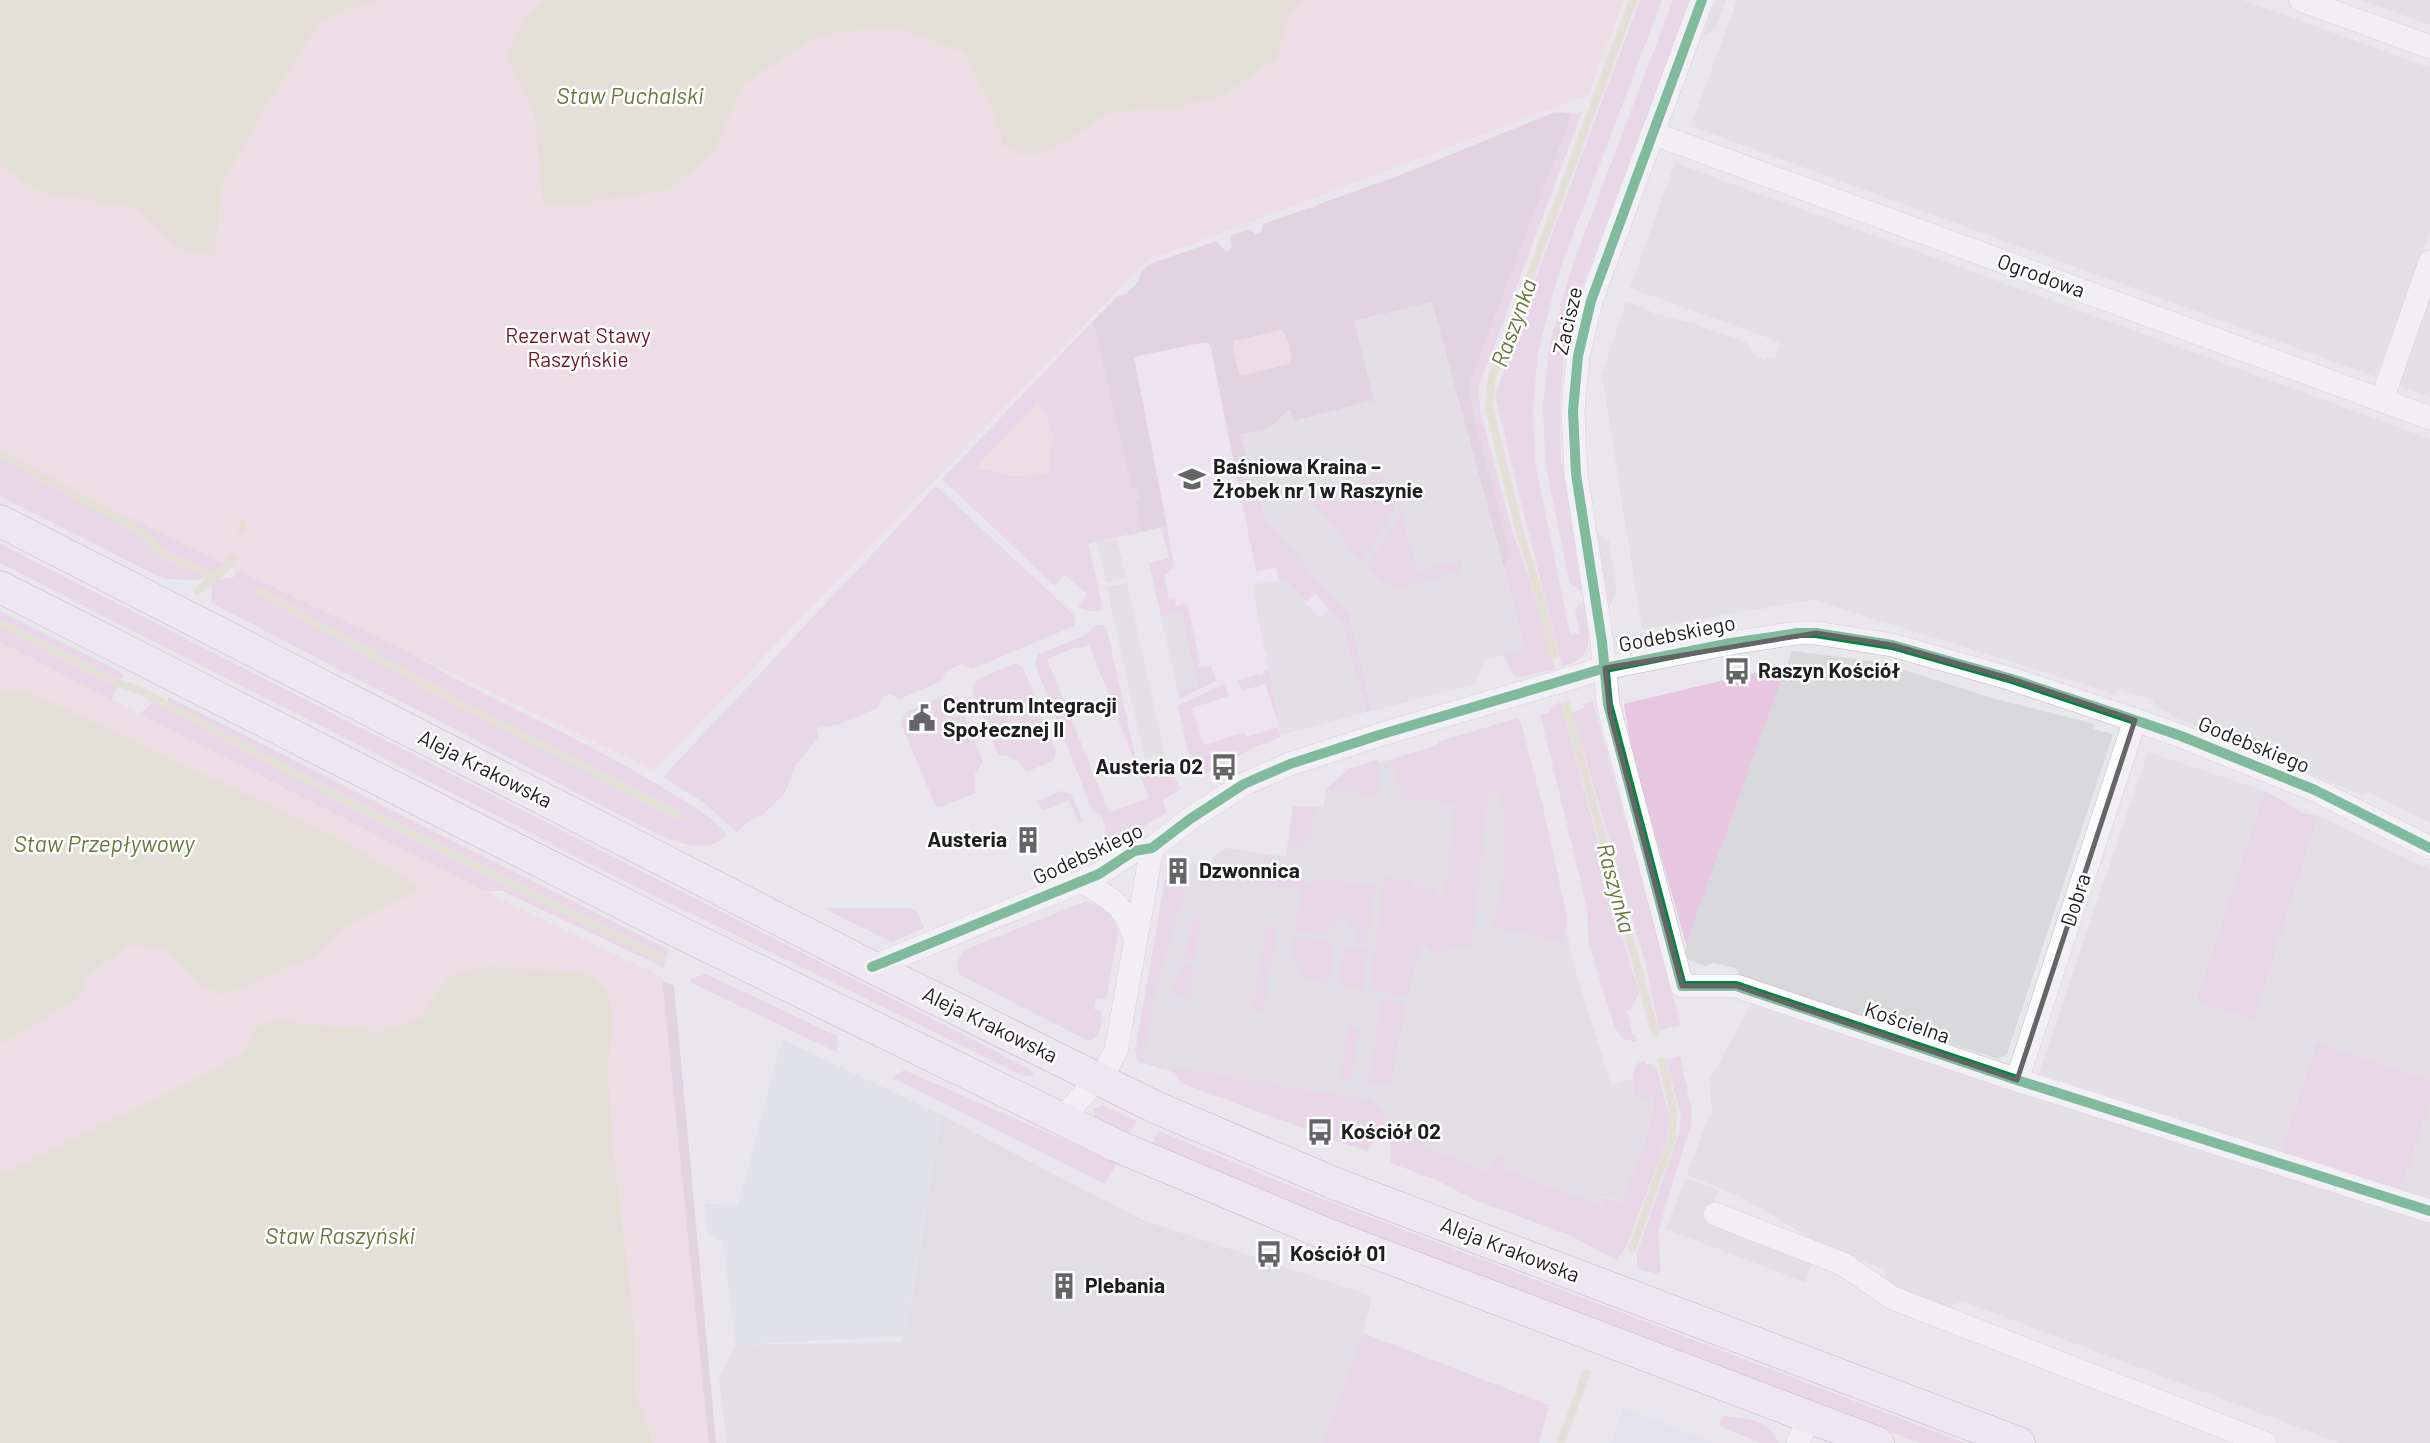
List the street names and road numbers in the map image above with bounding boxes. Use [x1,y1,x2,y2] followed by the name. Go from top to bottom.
[1994,247,2089,302] street label: Ogrodowa
[1547,284,1586,357] street label: Zacisze
[1616,609,1737,656] street label: Godebskiego
[2195,710,2314,777] street label: Godebskiego
[415,723,557,812] street label: Aleja Krakowska
[1028,816,1146,889] street label: Godebskiego
[2054,870,2095,929] street label: Dobra
[919,980,1062,1067] street label: Aleja Krakowska
[1862,995,1953,1048] street label: Kościelna
[1438,1211,1584,1287] street label: Aleja Krakowska

